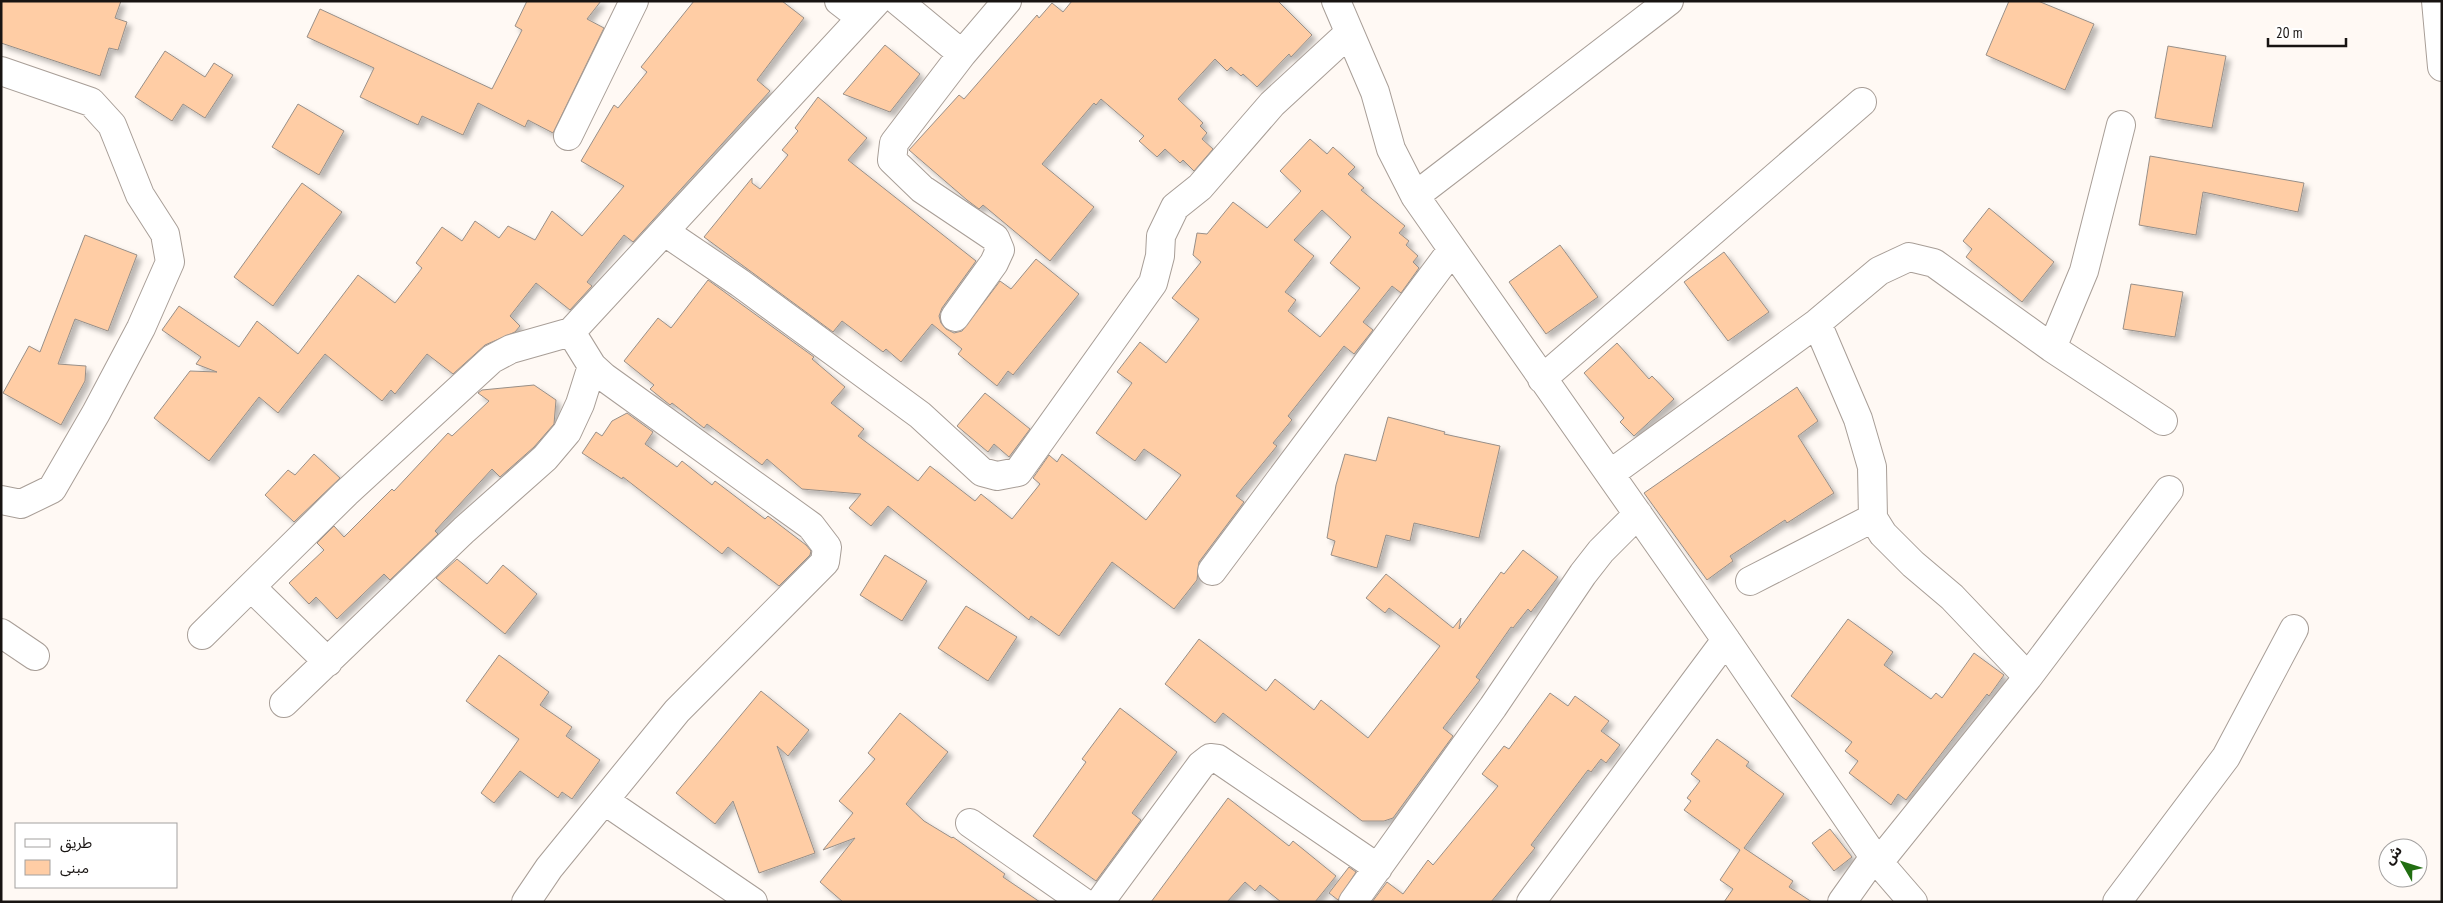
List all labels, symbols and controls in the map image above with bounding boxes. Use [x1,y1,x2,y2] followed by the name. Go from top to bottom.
[2268,15,2346,47] scale bar
[2276,23,2302,42] text: 20 m
[15,823,178,888] legend
[60,833,92,853] text: طريق
[2378,838,2428,888] north arrow
[2380,842,2406,868] text: ش
[60,858,89,877] text: مبنى

